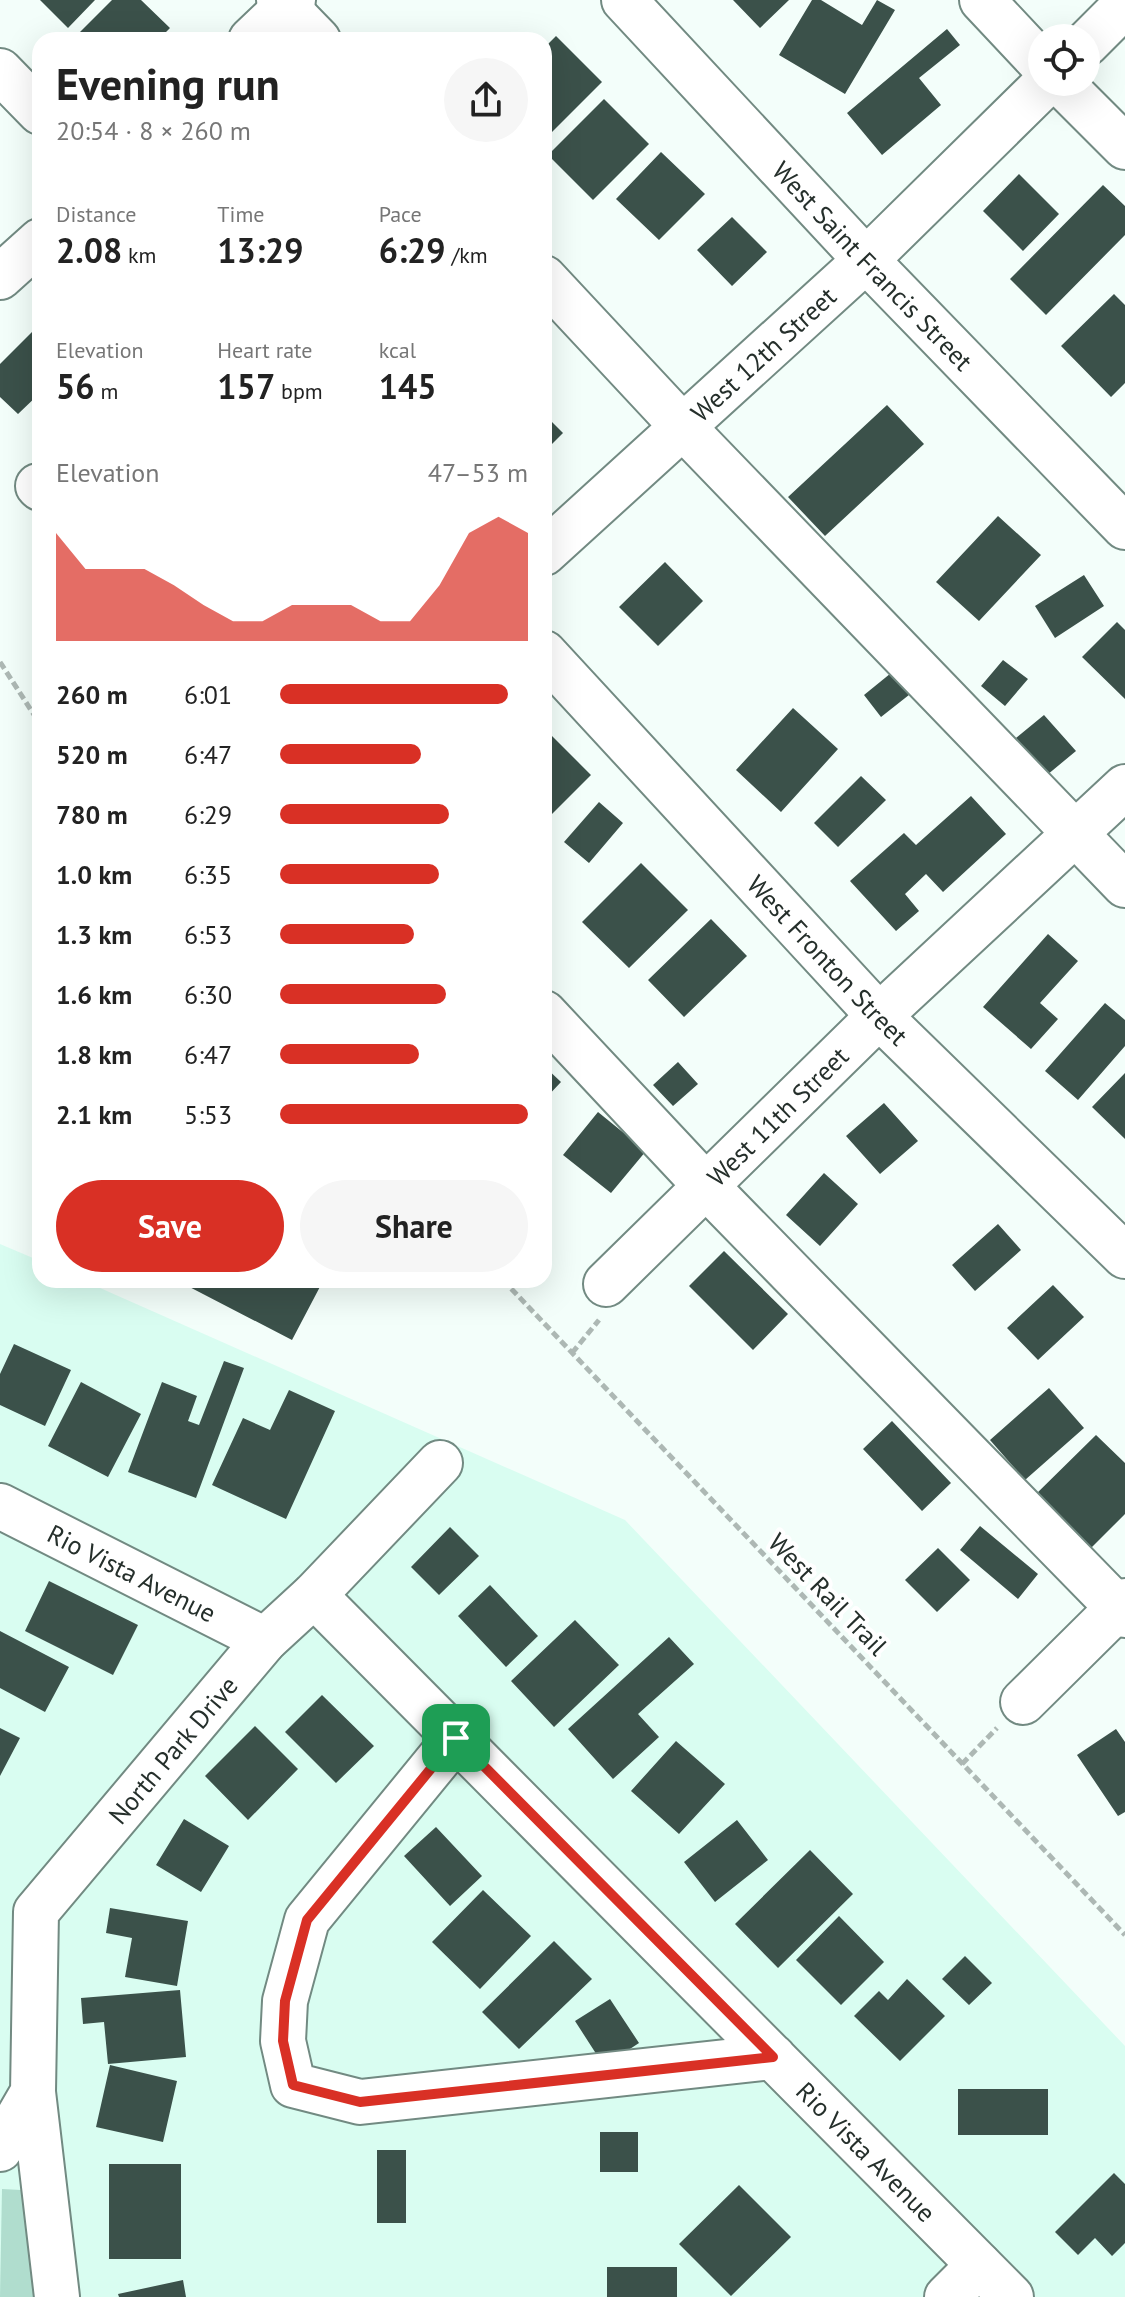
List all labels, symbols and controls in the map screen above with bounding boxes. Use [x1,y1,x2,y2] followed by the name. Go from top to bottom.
[1028,24,1100,96] map controls
[1028,24,1100,96] button: locate
[56,55,280,112] text: Evening run
[444,58,528,142] button: share
[56,114,251,147] text: 20:54 · 8 × 260 m
[766,154,980,377] street label: West Saint Francis Street
[56,200,137,228] text: Distance
[217,200,264,228] text: Time
[379,200,422,228] text: Pace
[56,228,122,272] text: 2.08
[217,228,304,272] text: 13:29
[379,228,446,272] text: 6:29
[122,241,156,269] text: km
[446,241,488,269] text: /km
[683,279,843,428] street label: West 12th Street
[56,336,144,364] text: Elevation
[217,336,312,364] text: Heart rate
[379,336,416,364] text: kcal
[56,364,95,408] text: 56
[217,364,275,408] text: 157
[379,364,437,408] text: 145
[95,377,118,405] text: m
[275,377,323,405] text: bpm
[56,456,160,489] text: Elevation
[428,456,528,489] text: 47–53 m
[56,678,128,711] text: 260 m
[184,678,232,711] text: 6:01
[56,738,128,771] text: 520 m
[184,738,232,771] text: 6:47
[56,798,128,831] text: 780 m
[184,798,232,831] text: 6:29
[56,858,132,891] text: 1.0 km
[184,858,232,891] text: 6:35
[740,868,915,1052] street label: West Fronton Street
[56,918,132,951] text: 1.3 km
[184,918,232,951] text: 6:53
[56,978,132,1011] text: 1.6 km
[184,978,232,1011] text: 6:30
[56,1038,132,1071] text: 1.8 km
[184,1038,232,1071] text: 6:47
[700,1039,855,1193] street label: West 11th Street
[56,1098,132,1131] text: 2.1 km
[184,1098,232,1131] text: 5:53
[56,1180,284,1272] button: Save
[300,1180,528,1272] button: Share
[42,1516,222,1629] street label: Rio Vista Avenue
[762,1526,895,1662] street label: West Rail Trail
[101,1669,244,1831] street label: North Park Drive
[422,1704,490,1772] pin
[434,1716,478,1760] icon: arrive
[790,2074,943,2228] street label: Rio Vista Avenue

